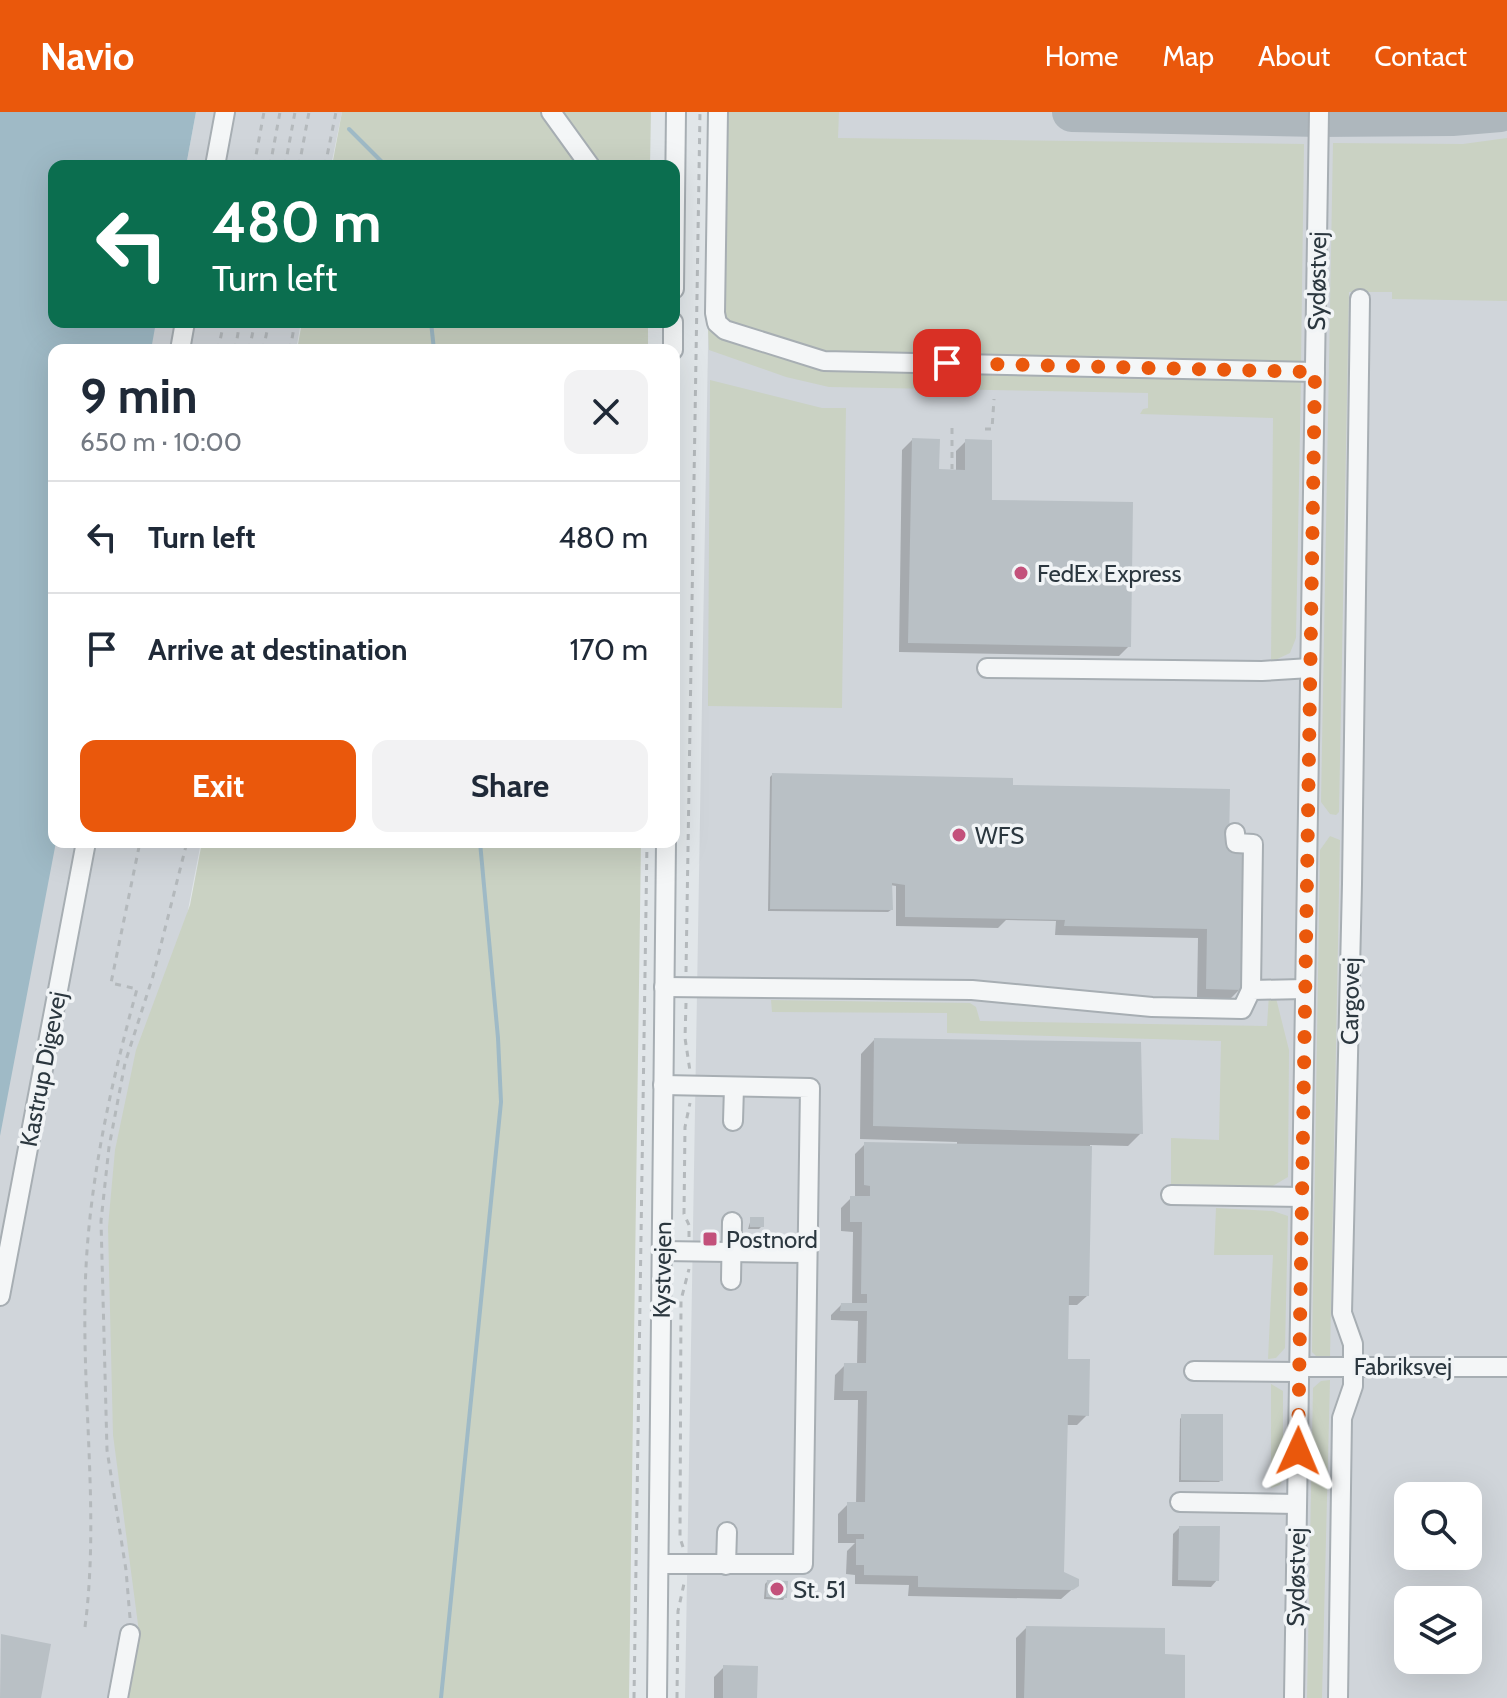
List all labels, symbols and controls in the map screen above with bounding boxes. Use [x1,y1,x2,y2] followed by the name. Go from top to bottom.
[40,33,134,80] text: Navio
[1045,39,1118,73] text: Home
[1162,39,1214,73] text: Map
[1258,39,1330,73] text: About
[1374,39,1467,73] text: Contact
[212,188,381,256] text: 480 m
[80,192,184,296] icon: left
[1302,231,1332,331] street label: Sydøstvej
[212,256,337,300] text: Turn left
[913,329,981,397] pin
[925,341,969,385] icon: arrive
[80,367,198,425] text: 9 min
[564,370,648,454] button: close
[80,426,242,458] text: 650 m · 10:00
[80,515,124,559] icon: left
[148,519,256,556] text: Turn left
[558,519,648,556] text: 480 m
[1037,559,1181,588] place label: FedEx Express
[1012,564,1030,582] marker: FedEx Express
[80,627,124,671] icon: arrive
[148,631,408,668] text: Arrive at destination
[569,631,648,668] text: 170 m
[80,740,356,832] button: Exit
[372,740,648,832] button: Share
[975,821,1024,850] place label: WFS
[950,826,968,844] marker: WFS
[1335,957,1365,1045] street label: Cargovej
[14,989,72,1149] street label: Kastrup Digevej
[647,1221,677,1319] street label: Kystvejen
[726,1225,818,1254] place label: Postnord
[701,1230,719,1248] marker: Postnord
[1354,1352,1452,1381] street label: Fabriksvej
[1256,1409,1340,1493] position arrow
[1394,1482,1482,1674] map controls
[1394,1482,1482,1570] button: search
[1281,1527,1311,1627] street label: Sydøstvej
[793,1575,846,1604] place label: St. 51
[768,1580,786,1598] marker: St. 51
[1394,1586,1482,1674] button: layers

